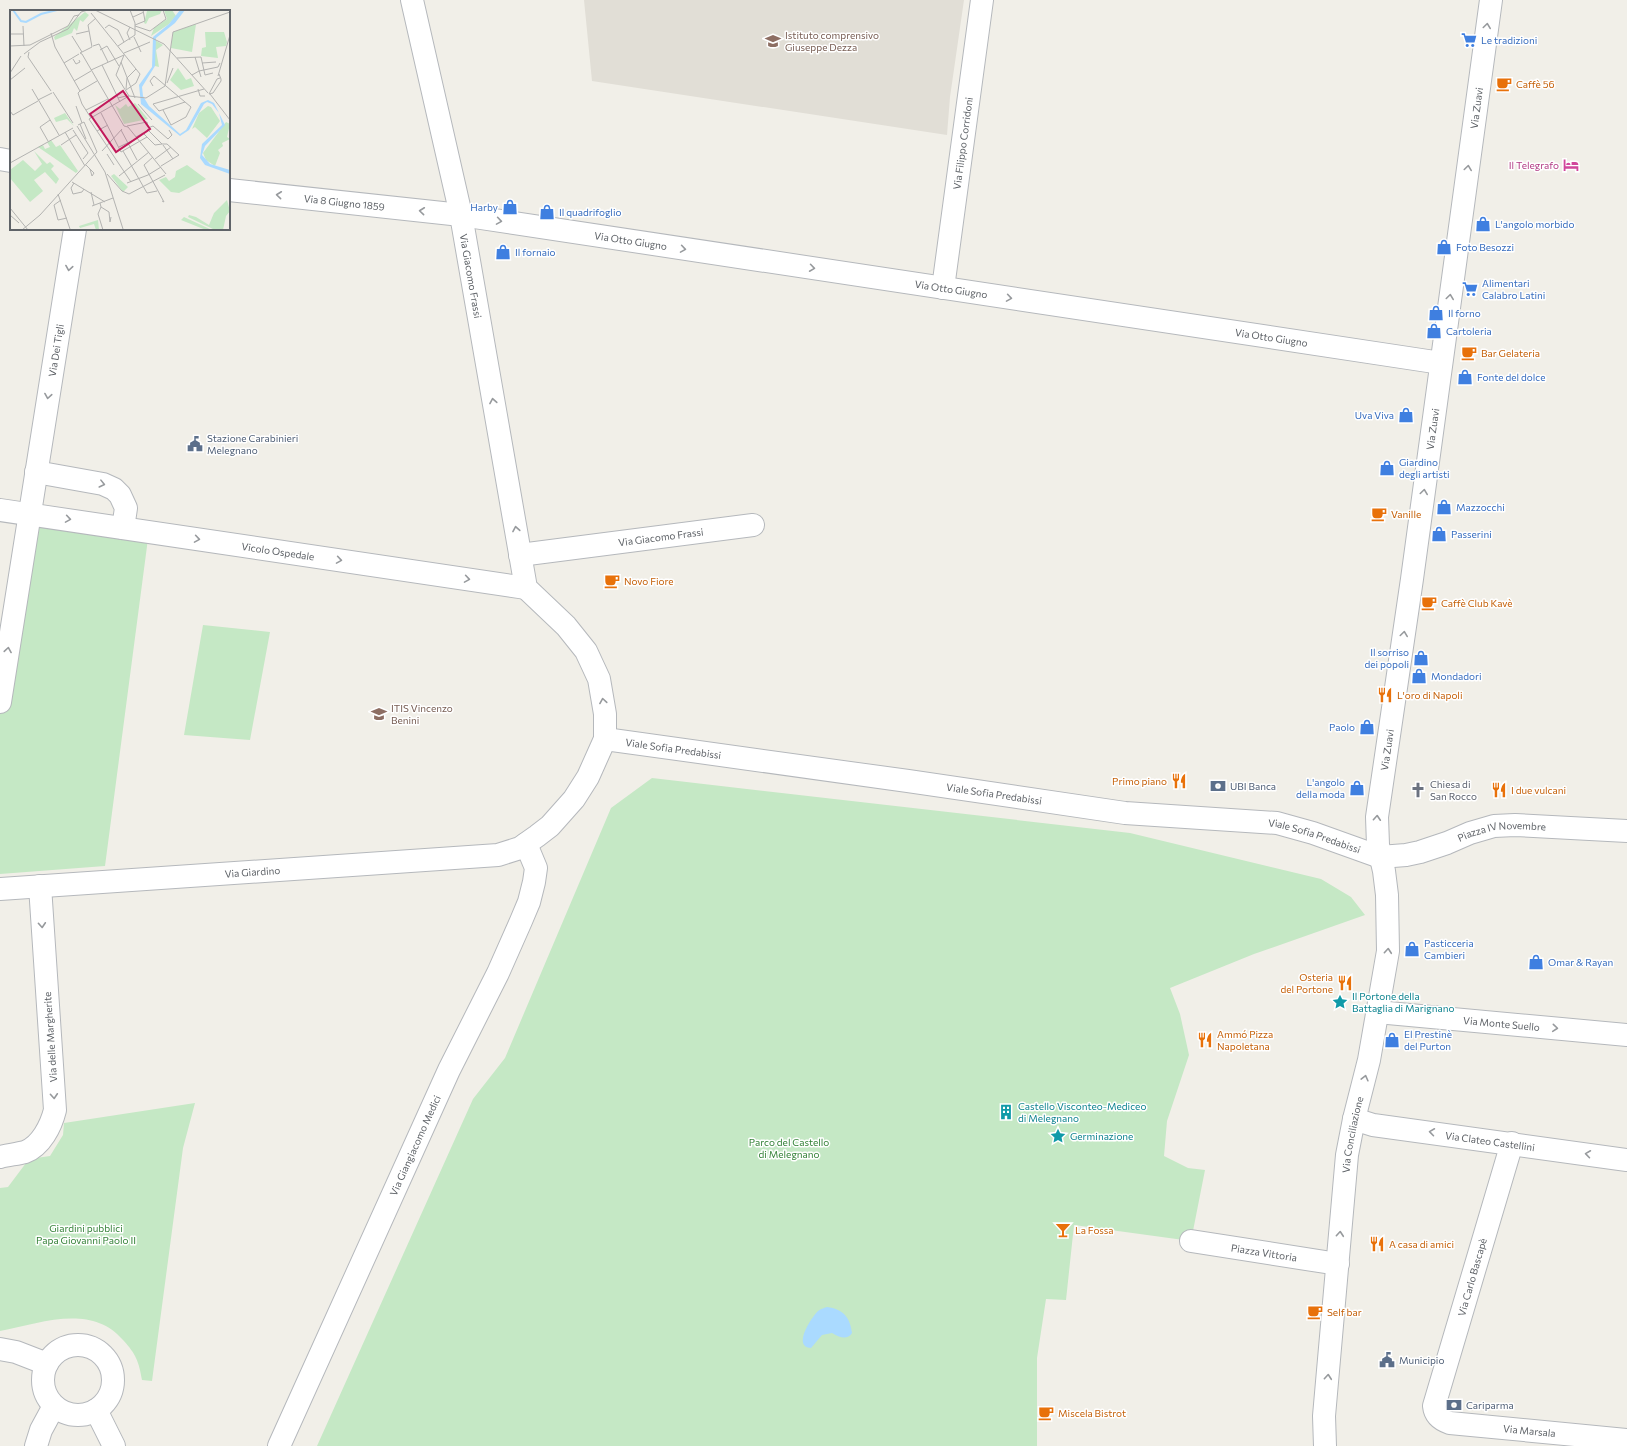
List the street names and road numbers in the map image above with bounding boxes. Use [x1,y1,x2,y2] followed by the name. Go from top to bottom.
[1467,87,1485,130] street label: Via Zuavi
[950,96,975,190] street label: Via Filippo Corridoni
[303,192,385,213] street label: Via 8 Giugno 1859
[594,229,668,252] street label: Via Otto Giugno
[458,233,484,319] street label: Via Giacomo Frassi
[914,278,988,300] street label: Via Otto Giugno
[46,323,66,378] street label: Via Dei Tigli
[1234,326,1309,349] street label: Via Otto Giugno
[1424,408,1441,451] street label: Via Zuavi
[618,525,704,548] street label: Via Giacomo Frassi
[241,540,315,563] street label: Vicolo Ospedale
[1378,728,1396,771] street label: Via Zuavi
[625,736,722,761] street label: Viale Sofia Predabissi
[946,781,1043,807] street label: Viale Sofia Predabissi
[1268,816,1362,856] street label: Viale Sofia Predabissi
[1456,819,1546,844] street label: Piazza IV Novembre
[224,864,281,880] street label: Via Giardino
[41,991,59,1083] street label: Via delle Margherite
[1463,1014,1540,1033] street label: Via Monte Suello
[387,1093,443,1197] street label: Via Giangiacomo Medici
[1339,1095,1366,1173] street label: Via Conciliazione
[1444,1129,1536,1153] street label: Via Clateo Castellini
[1455,1237,1489,1317] street label: Via Carlo Bascapè
[1230,1241,1298,1264] street label: Piazza Vittoria
[1503,1422,1556,1439] street label: Via Marsala

